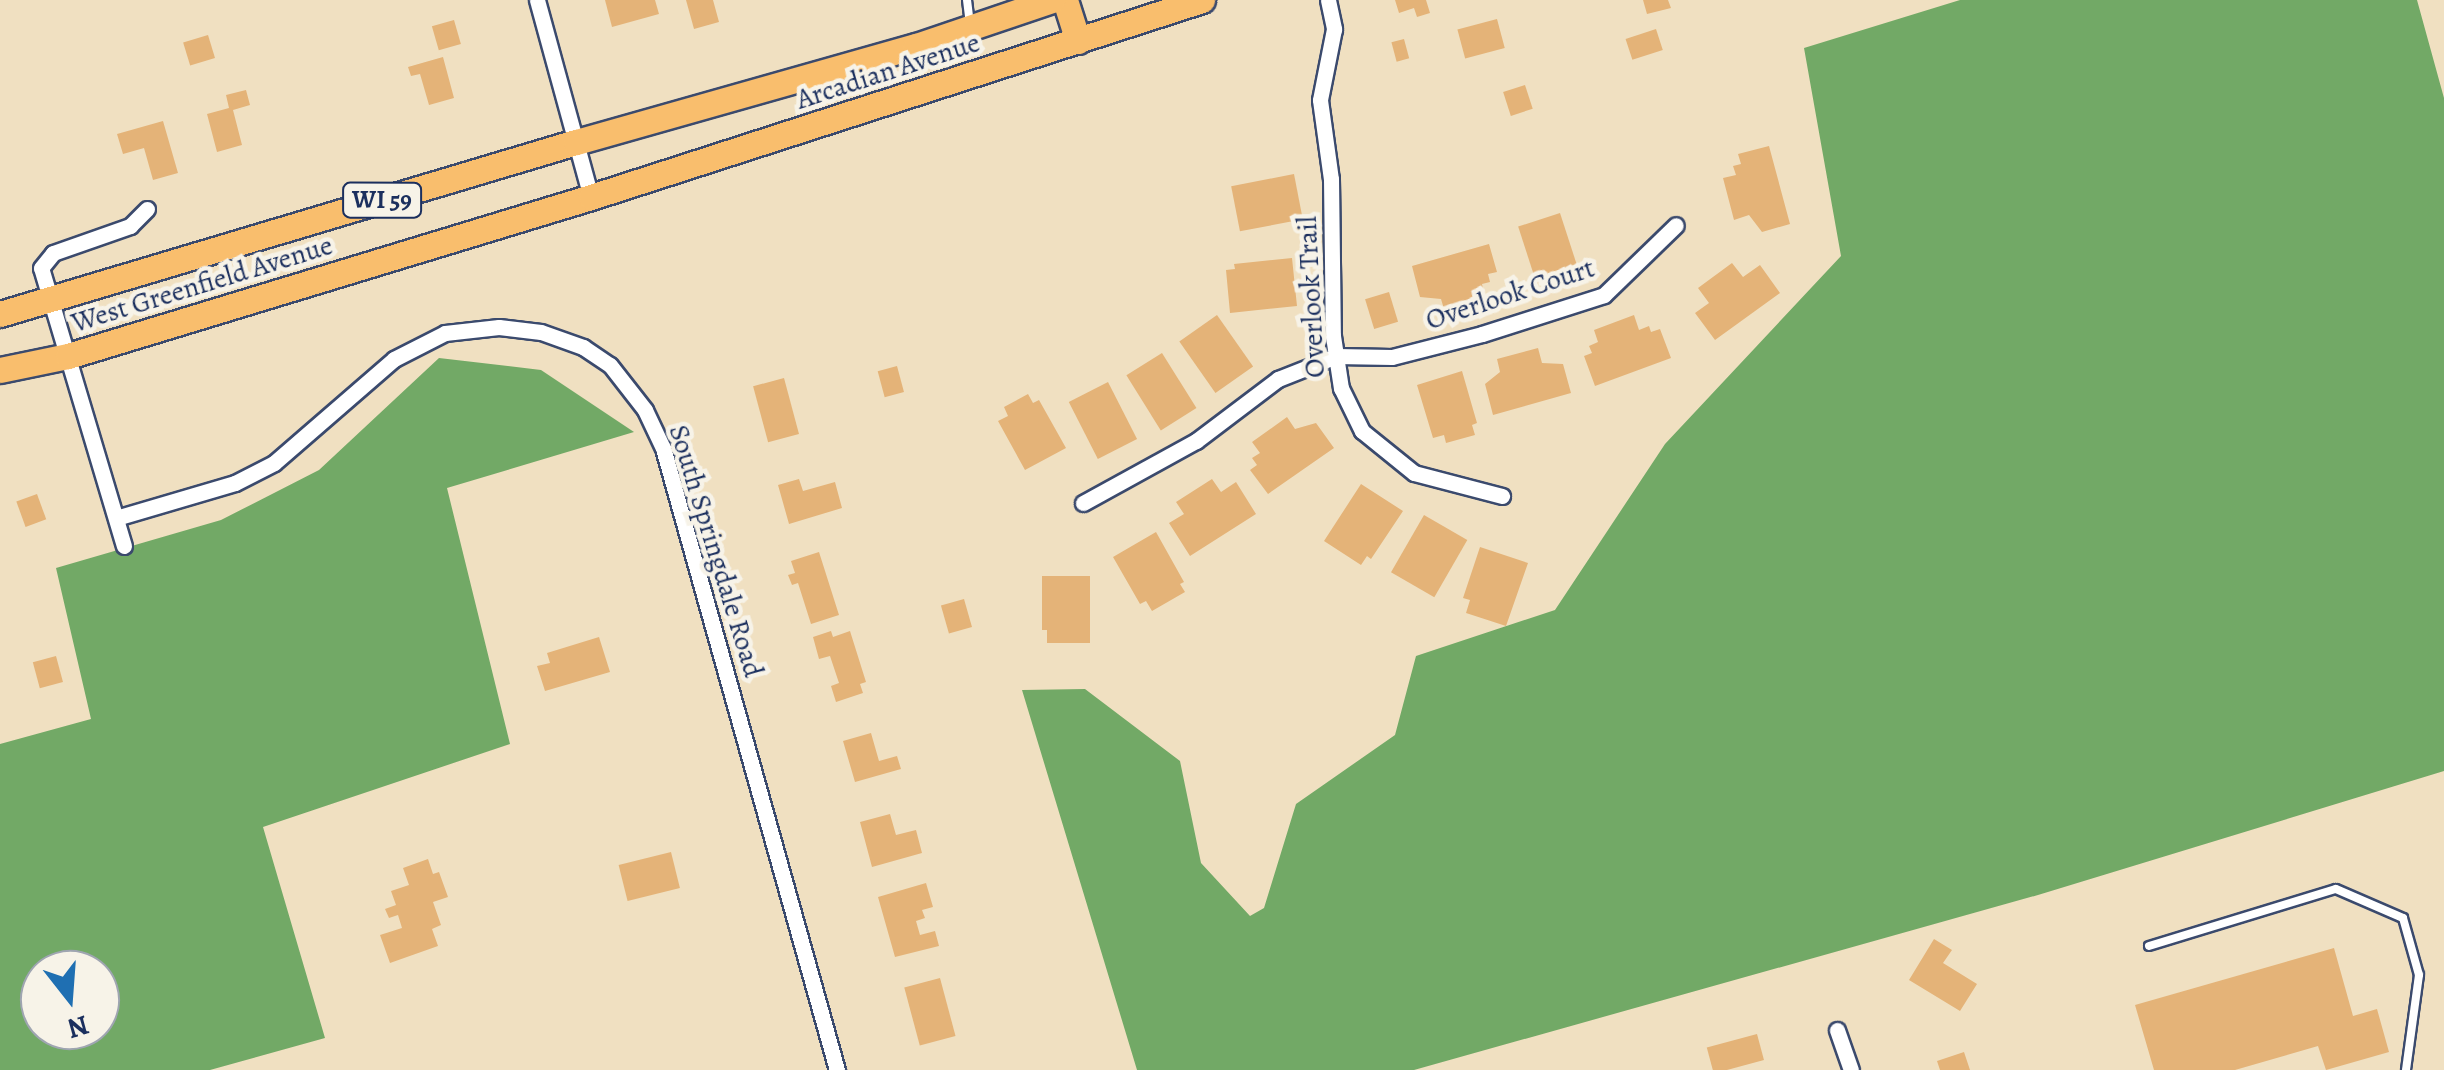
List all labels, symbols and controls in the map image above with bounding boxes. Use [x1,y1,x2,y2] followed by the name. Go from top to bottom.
[792,25,984,117] street label: Arcadian Avenue
[342,180,422,220] road number: WI 59
[1290,215,1332,379] street label: Overlook Trail
[67,228,337,340] street label: West Greenfield Avenue
[1422,251,1598,337] street label: Overlook Court
[662,421,770,681] street label: South Springdale Road
[20,950,120,1050] north arrow
[63,1006,93,1048] text: N

